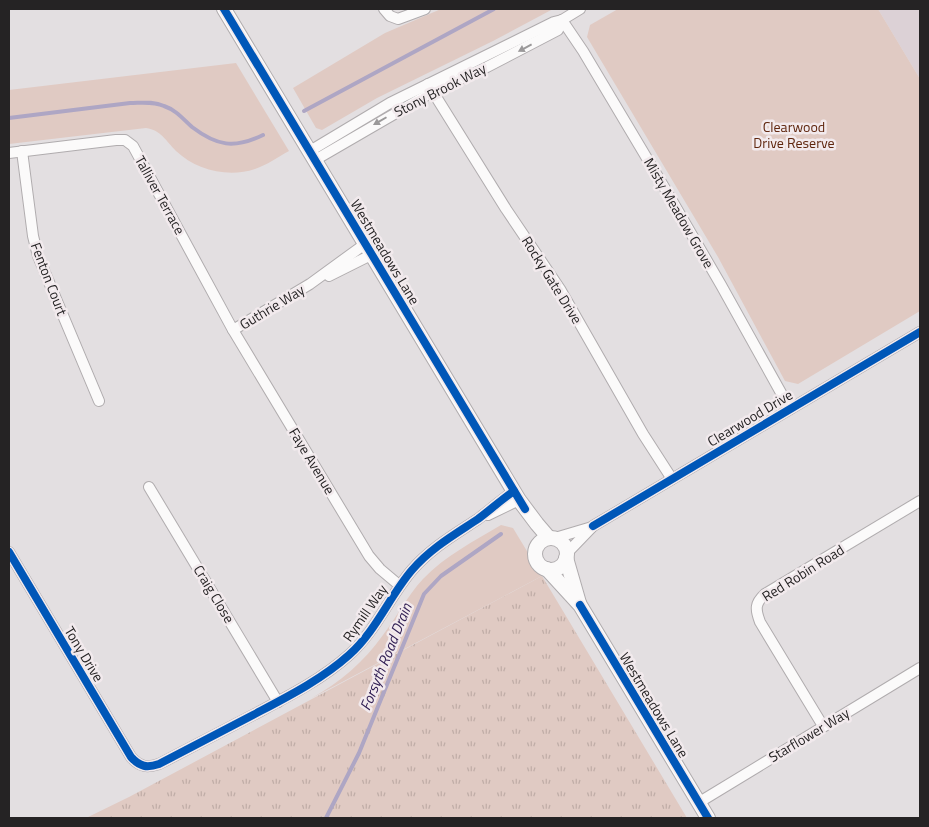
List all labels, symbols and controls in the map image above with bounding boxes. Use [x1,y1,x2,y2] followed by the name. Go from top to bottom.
[517,44,532,52] one-way arrow
[390,57,490,122] street label: Stony Brook Way
[753,116,835,153] park label: Clearwood Drive Reserve
[373,117,386,126] one-way arrow
[130,152,191,238] street label: Talliver Terrace
[639,154,720,272] street label: Misty Meadow Grove
[346,195,425,308] street label: Westmeadows Lane
[517,232,588,328] street label: Rocky Gate Drive
[26,239,73,318] street label: Fenton Court
[235,279,308,334] street label: Guthrie Way
[703,384,796,451] street label: Clearwood Drive
[284,423,341,498] street label: Faye Avenue
[758,539,848,606] street label: Red Robin Road
[189,561,240,627] street label: Craig Close
[337,580,392,646] street label: Rymill Way
[354,599,418,714] water label: Forsyth Road Drain
[60,622,109,685] street label: Tony Drive
[615,648,694,761] street label: Westmeadows Lane
[764,702,853,767] street label: Starflower Way

